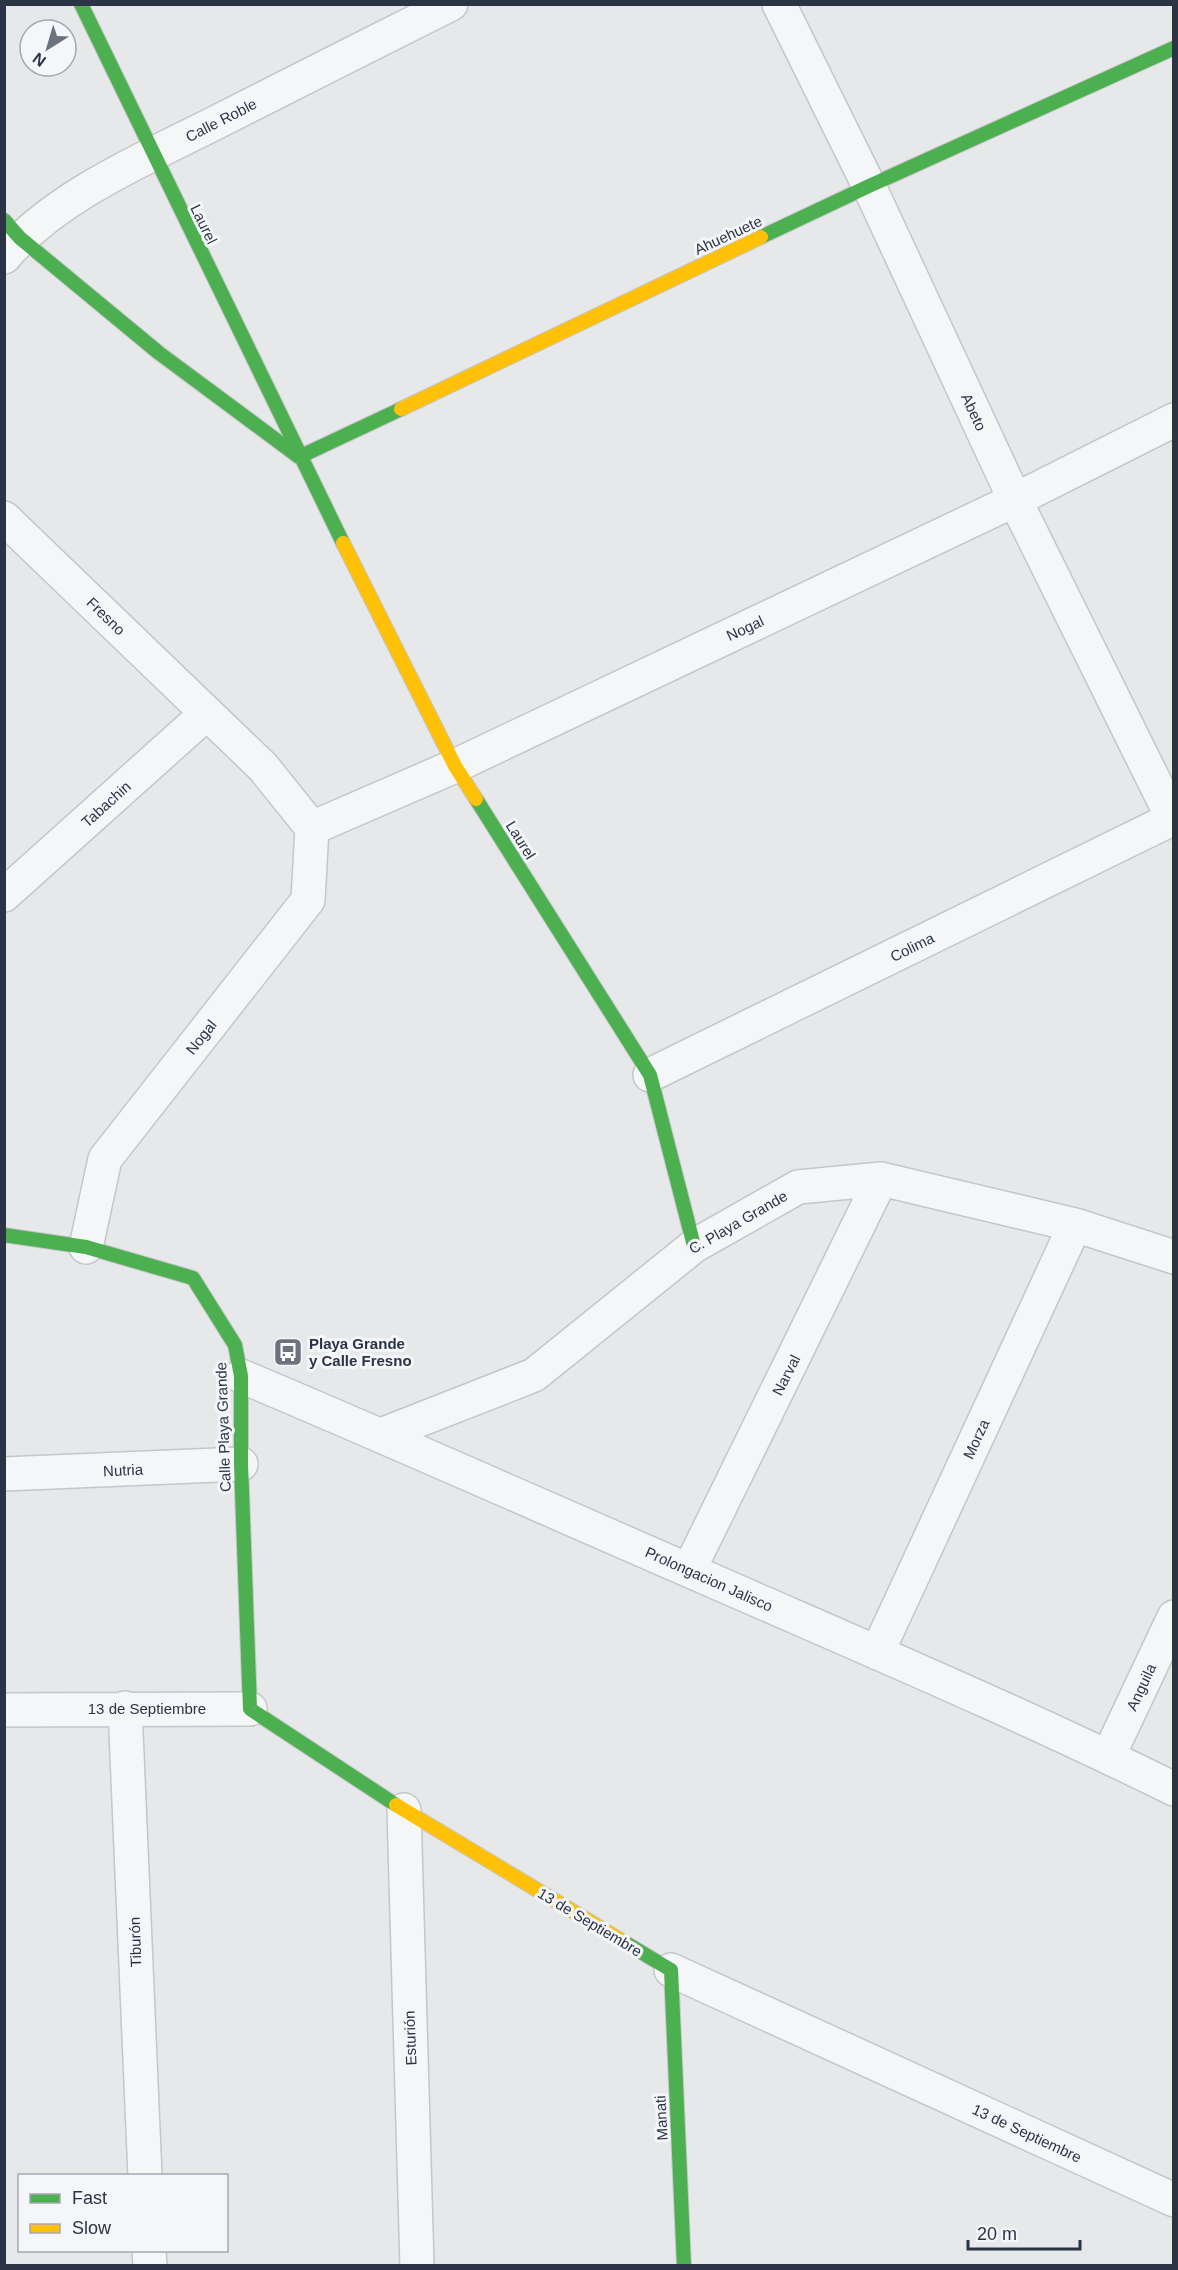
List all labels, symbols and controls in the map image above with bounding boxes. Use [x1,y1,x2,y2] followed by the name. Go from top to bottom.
[18,18,78,78] north arrow
[30,49,49,70] text: N
[183,95,259,145] street label: Calle Roble
[187,202,221,246] street label: Laurel
[692,212,764,258] street label: Ahuehuete
[958,391,990,433] street label: Abeto
[83,594,129,638] street label: Fresno
[724,612,766,644] street label: Nogal
[78,778,134,830] street label: Tabachin
[503,818,539,862] street label: Laurel
[887,929,937,965] street label: Colima
[182,1016,220,1058] street label: Nogal
[686,1187,790,1257] street label: C. Playa Grande
[309,1335,412,1369] place label: Playa Grande y Calle Fresno
[272,1336,304,1368] bus stop icon: Playa Grande y Calle Fresno
[769,1352,803,1398] street label: Narval
[212,1362,234,1492] street label: Calle Playa Grande
[959,1416,993,1461] street label: Morza
[103,1460,144,1480] street label: Nutria
[643,1543,775,1615] street label: Prolongacion Jalisco
[1123,1660,1160,1713] street label: Anguila
[88,1700,206,1717] street label: 13 de Septiembre
[535,1884,645,1960] street label: 13 de Septiembre
[126,1917,144,1967] street label: Tiburón
[401,2010,419,2066] street label: Esturión
[651,2095,671,2141] street label: Manati
[970,2100,1084,2166] street label: 13 de Septiembre
[18,2174,228,2252] legend
[72,2188,107,2208] text: Fast
[968,2213,1080,2251] scale bar
[72,2218,112,2238] text: Slow
[977,2224,1017,2244] text: 20 m

